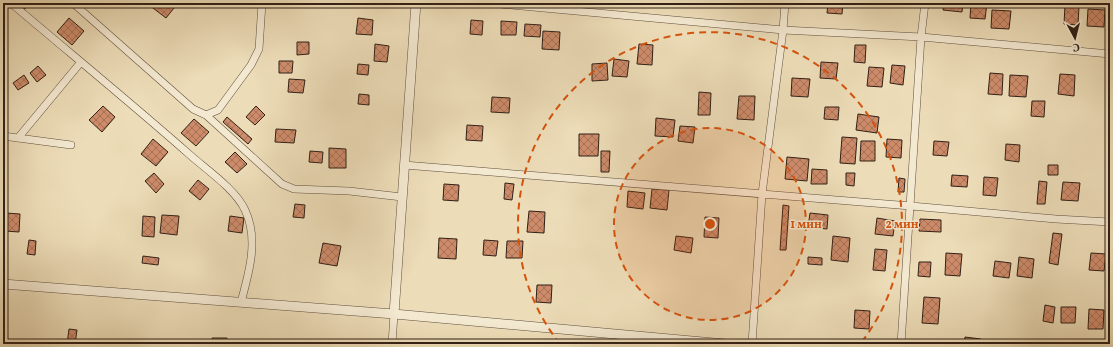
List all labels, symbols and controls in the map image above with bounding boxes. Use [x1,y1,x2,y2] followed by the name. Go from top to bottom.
[1055,18,1095,58] north arrow
[1072,39,1080,54] text: С
[703,217,717,231] centre of rings
[790,217,822,233] text: 1 мин
[885,217,919,233] text: 2 мин

